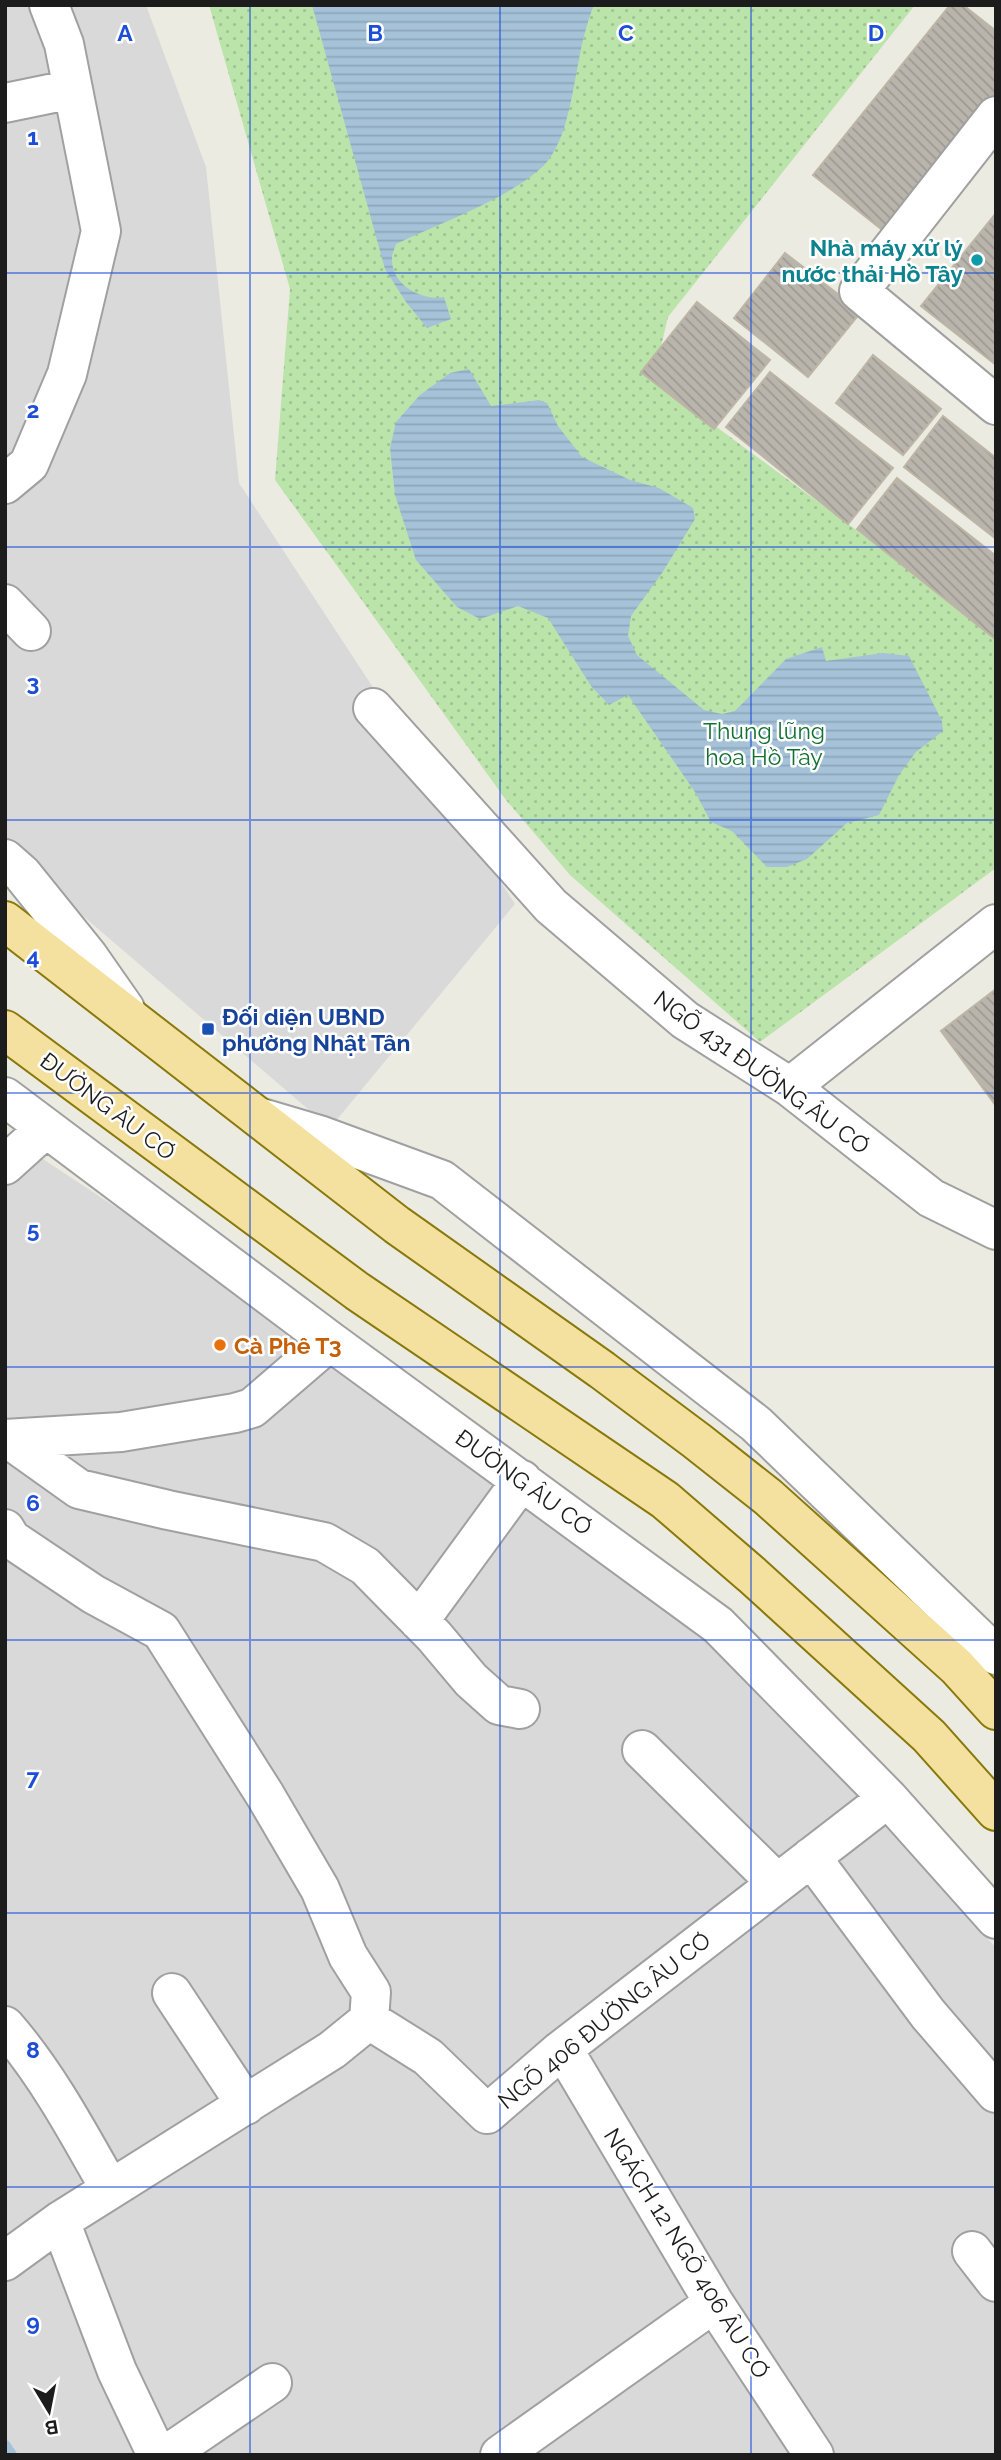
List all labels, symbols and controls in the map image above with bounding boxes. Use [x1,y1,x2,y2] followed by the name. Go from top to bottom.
[117,19,133,46] text: A
[367,19,383,46] text: B
[618,19,634,46] text: C
[868,19,884,46] text: D
[27,123,39,150] text: 1
[782,234,963,287] place label: Nhà máy xử lý nước thải Hồ Tây
[969,252,985,268] marker: Nhà máy xử lý nước thải Hồ Tây
[27,396,39,423] text: 2
[27,669,39,696] text: 3
[703,717,825,770] park label: Thung lũng hoa Hồ Tây
[26,943,40,970] text: 4
[649,985,875,1159] street label: NGÕ 431 ĐƯỜNG ÂU CƠ
[222,1003,410,1056] place label: Đối diện UBND phường Nhật Tân
[200,1021,216,1037] marker: Đối diện UBND phường Nhật Tân
[35,1047,181,1165] street label: ĐƯỜNG ÂU CƠ
[27,1216,40,1243] text: 5
[234,1332,342,1359] place label: Cà Phê T3
[212,1337,228,1353] marker: Cà Phê T3
[451,1424,597,1540] street label: ĐƯỜNG ÂU CƠ
[26,1489,40,1516] text: 6
[27,1763,40,1790] text: 7
[492,1926,716,2114] street label: NGÕ 406 ĐƯỜNG ÂU CƠ
[26,2036,40,2063] text: 8
[599,2123,775,2383] street label: NGÁCH 12 NGÕ 406 ÂU CƠ
[26,2309,40,2336] text: 9
[14,2376,84,2446] north arrow
[44,2416,60,2440] text: B

